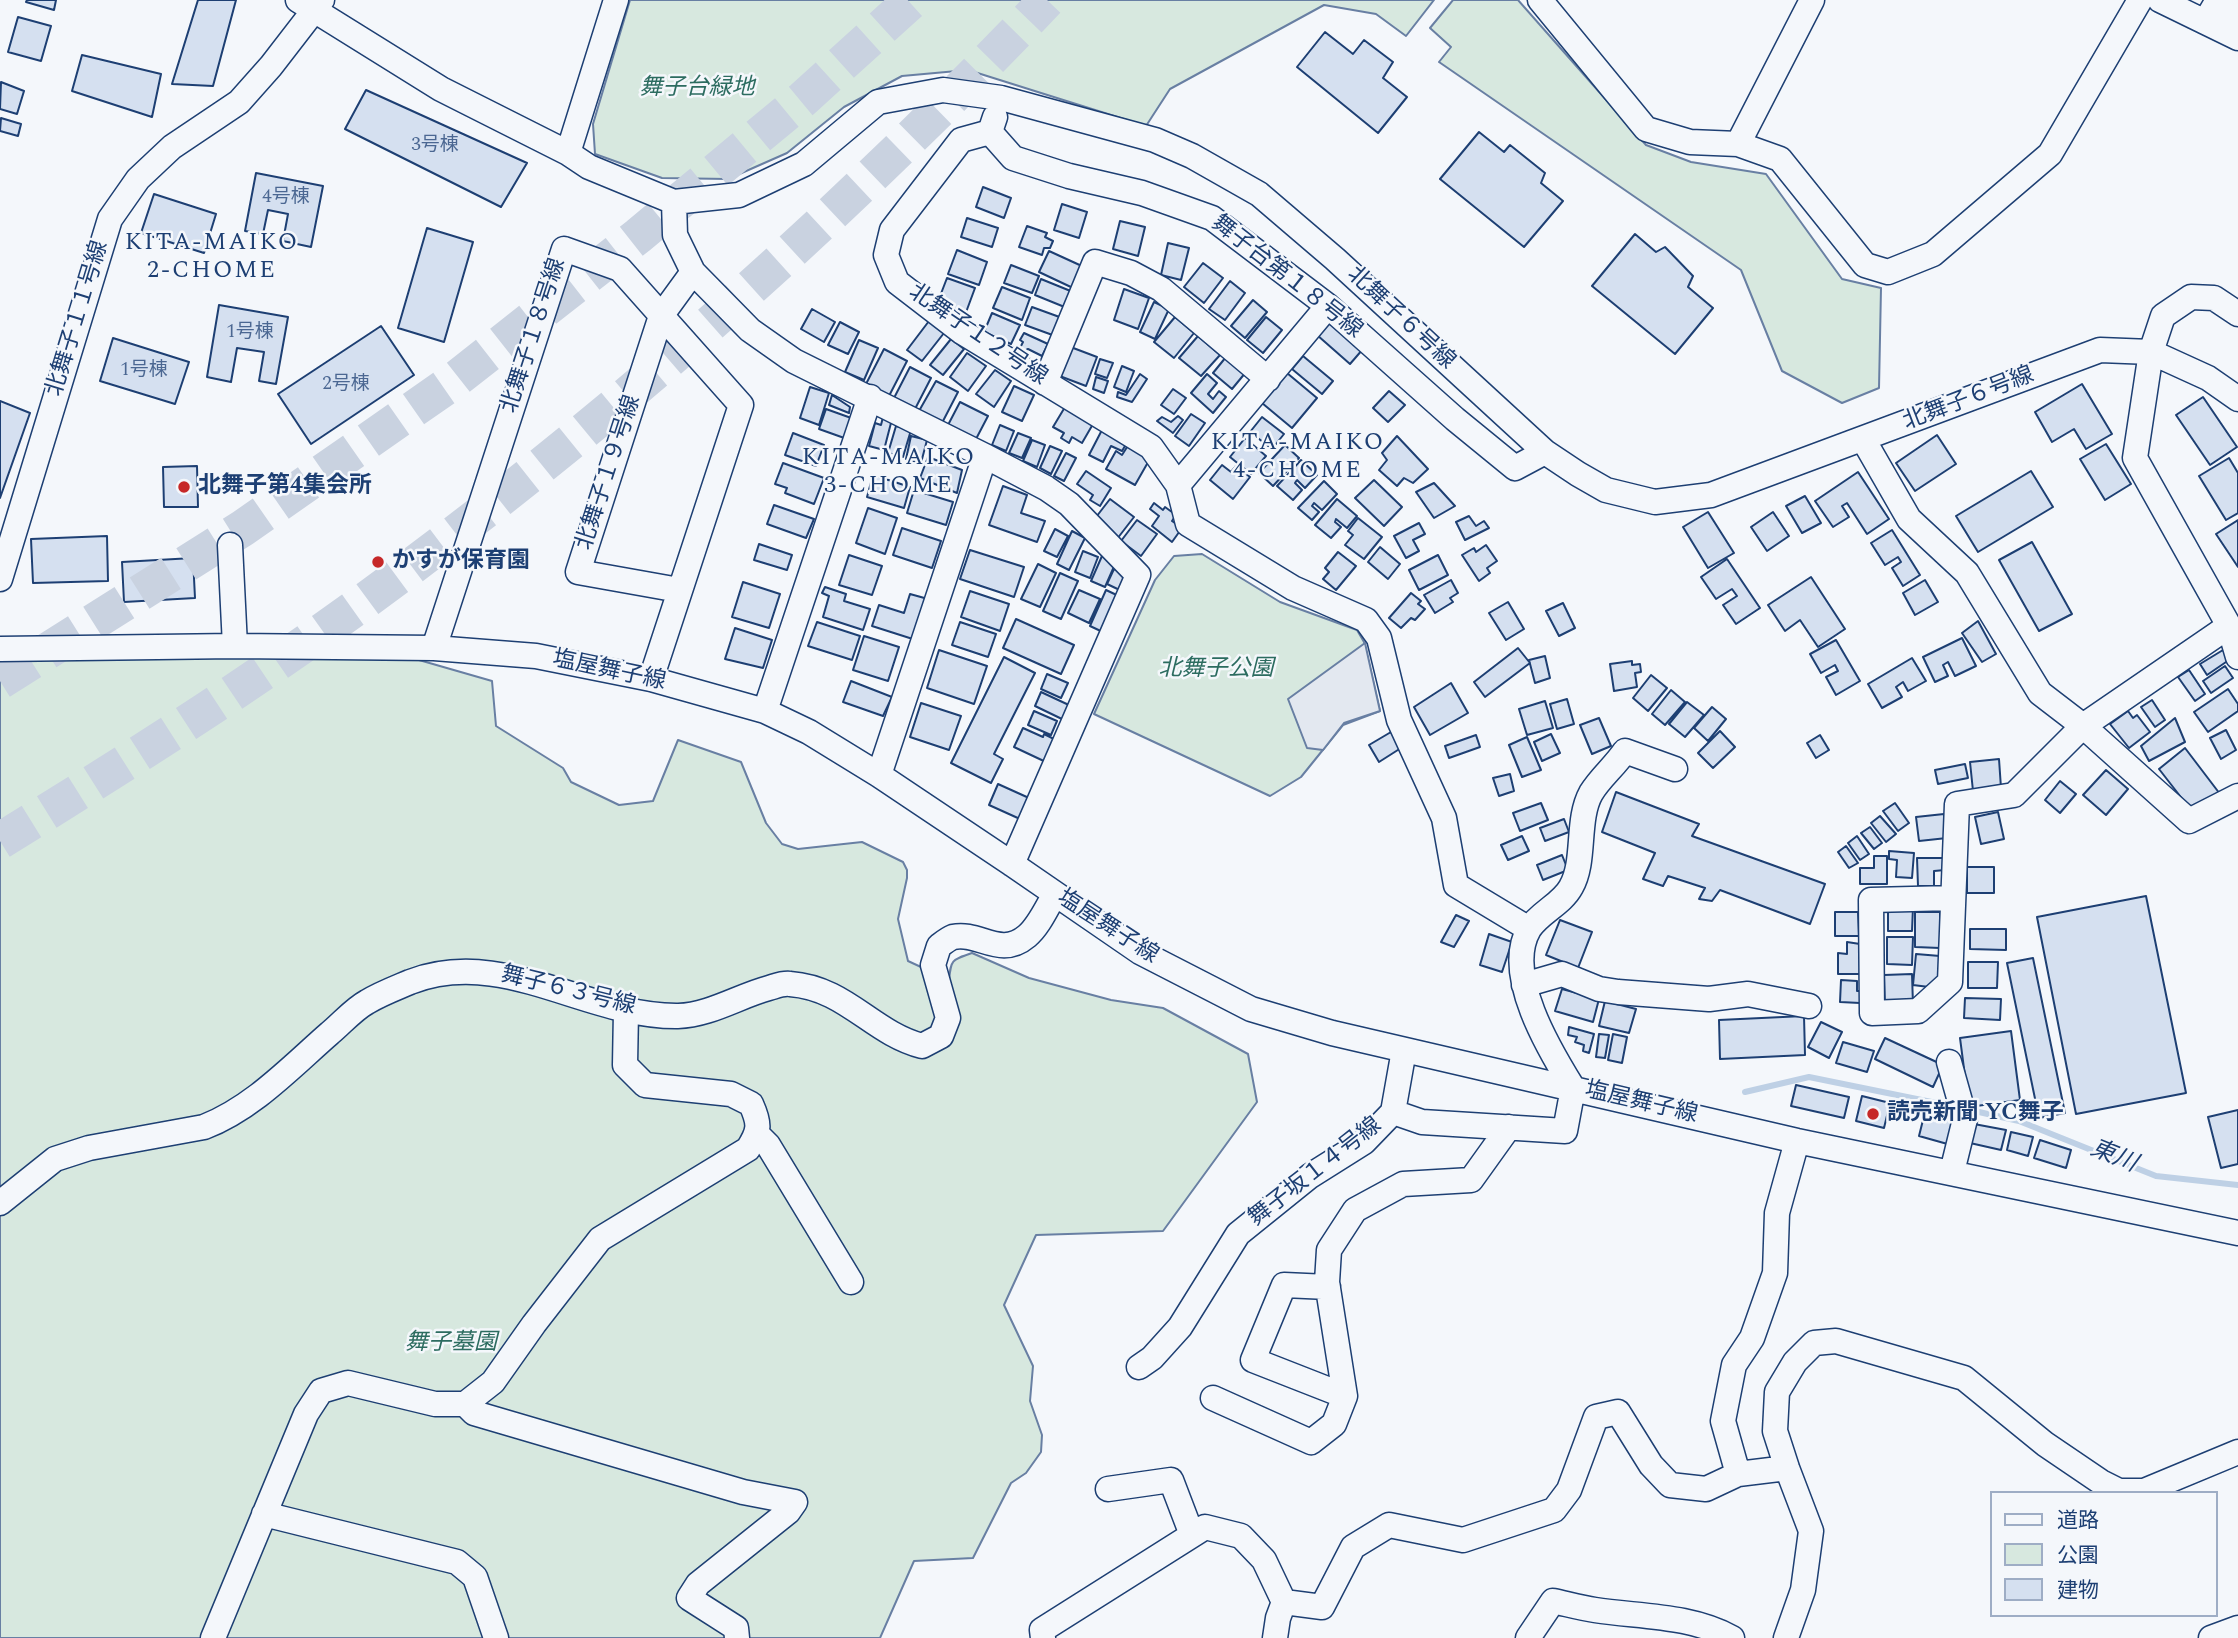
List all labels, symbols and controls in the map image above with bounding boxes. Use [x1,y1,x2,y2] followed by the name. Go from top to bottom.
[640,75,754,103] park label: 舞子台緑地
[411,135,459,157] house number: 3号棟
[262,187,310,209] house number: 4号棟
[1205,210,1367,346] street label: 舞子台第１８号線
[126,230,298,286] district label: KITA-MAIKO 2-CHOME
[42,238,116,400] street label: 北舞子１１号線
[497,255,573,417] street label: 北舞子１８号線
[1340,262,1460,376] street label: 北舞子６号線
[903,280,1051,392] street label: 北舞子１２号線
[226,322,274,344] house number: 1号棟
[120,360,168,382] house number: 1号棟
[1900,362,2038,438] street label: 北舞子６号線
[322,374,370,396] house number: 2号棟
[572,392,648,554] street label: 北舞子１９号線
[1212,430,1384,486] district label: KITA-MAIKO 4-CHOME
[803,445,975,501] district label: KITA-MAIKO 3-CHOME
[198,473,372,501] place label: 北舞子第4集会所
[176,479,192,495] marker: 北舞子第4集会所
[392,548,530,576] place label: かすが保育園
[370,554,386,570] marker: かすが保育園
[550,647,668,697] street label: 塩屋舞子線
[1159,656,1273,684] park label: 北舞子公園
[1051,885,1163,971] street label: 塩屋舞子線
[498,962,638,1022] street label: 舞子６３号線
[1582,1078,1700,1130] street label: 塩屋舞子線
[1887,1100,2064,1128] place label: 読売新聞 YC舞子
[1865,1106,1881,1122] marker: 読売新聞 YC舞子
[1244,1113,1388,1233] street label: 舞子坂１４号線
[2085,1136,2141,1180] water label: 東川
[405,1330,497,1358] park label: 舞子墓園
[1990,1491,2217,1617] legend
[2057,1505,2099,1537] text: 道路
[2057,1540,2099,1572] text: 公園
[2057,1575,2099,1607] text: 建物

